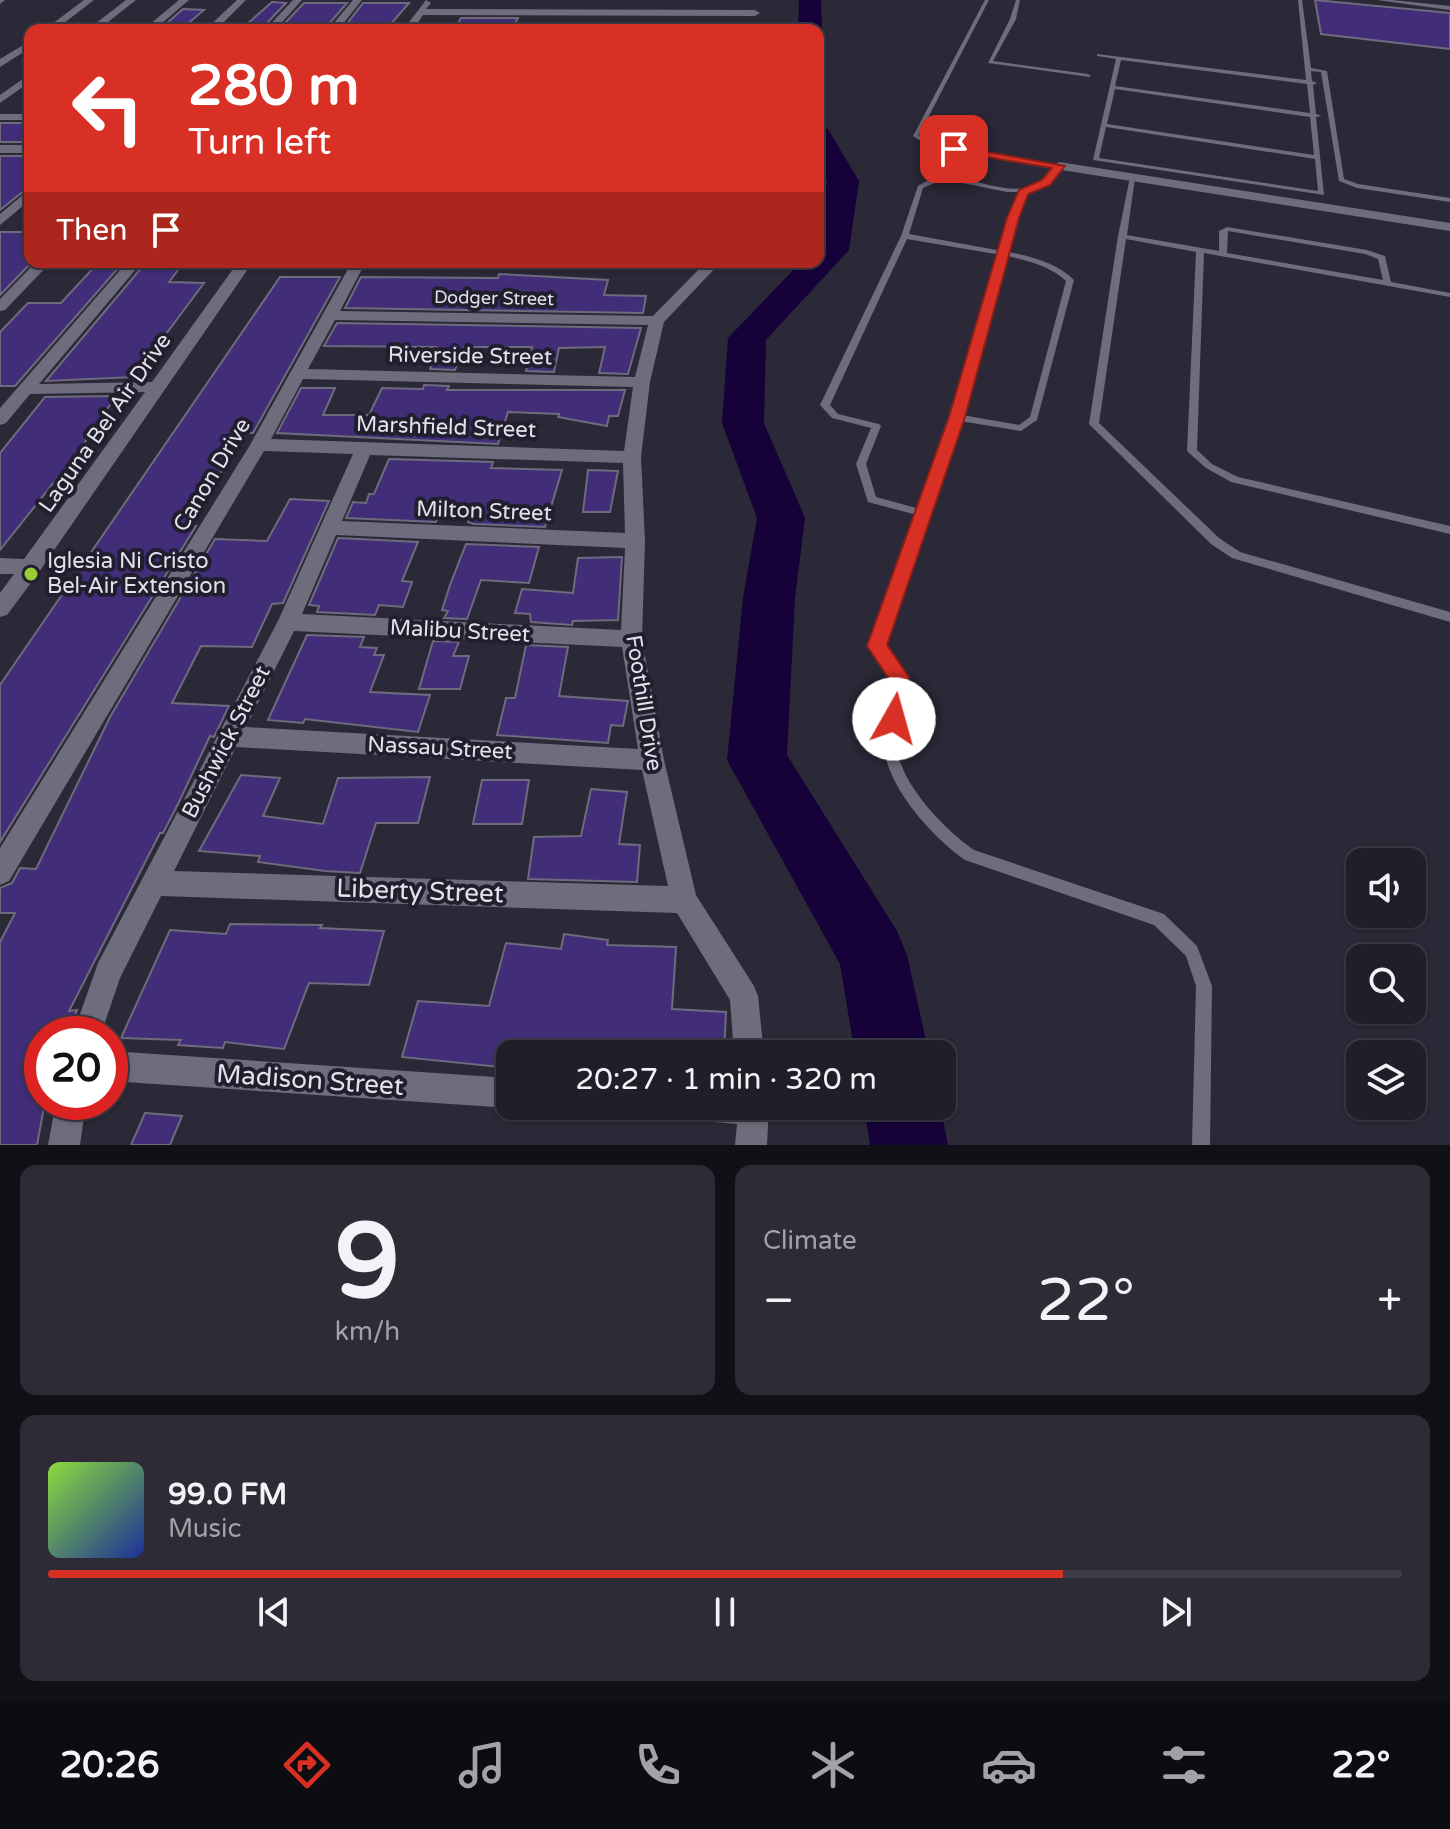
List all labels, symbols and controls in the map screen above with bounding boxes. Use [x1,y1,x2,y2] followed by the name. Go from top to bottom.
[188,53,359,120] text: 280 m
[56,56,160,160] icon: left
[920,115,988,183] pin
[188,121,331,164] text: Turn left
[932,127,976,171] icon: arrive
[144,208,188,252] icon: arrive
[56,212,128,249] text: Then
[434,286,554,310] street label: Dodger Street
[33,328,177,518] street label: Laguna Bel Air Drive
[388,342,552,370] street label: Riverside Street
[356,411,536,443] street label: Marshfield Street
[168,414,256,536] street label: Canon Drive
[416,496,552,526] street label: Milton Street
[47,548,226,599] place label: Iglesia Ni Cristo Bel-Air Extension
[22,565,40,583] marker: Iglesia Ni Cristo Bel-Air Extension
[389,614,531,648] street label: Malibu Street
[620,633,668,773] street label: Foothill Drive
[176,661,276,823] street label: Bushwick Street
[852,677,936,761] position arrow
[367,731,513,765] street label: Nassau Street
[1346,848,1426,1120] map controls
[1346,848,1426,928] button: sound
[336,873,504,909] street label: Liberty Street
[1346,944,1426,1024] button: search
[24,1016,128,1120] speed limit sign: 20
[1346,1040,1426,1120] button: layers
[215,1058,405,1102] street label: Madison Street
[575,1061,877,1098] text: 20:27 · 1 min · 320 m
[335,1201,400,1326] text: 9
[763,1225,857,1256] text: Climate
[1037,1265,1135,1337] text: 22°
[763,1275,794,1328] text: −
[1377,1275,1402,1328] text: +
[335,1316,400,1347] text: km/h
[168,1476,287,1513] text: 99.0 FM
[168,1513,241,1544] text: Music
[252,1590,296,1634] icon: previous
[703,1590,747,1634] icon: pause
[1154,1590,1198,1634] icon: next
[279,1737,335,1793] icon: directions
[454,1737,510,1793] icon: music
[630,1737,686,1793] icon: phone
[805,1737,861,1793] icon: climate
[981,1737,1037,1793] icon: car
[1156,1737,1212,1793] icon: filters
[60,1744,160,1787] text: 20:26
[1331,1744,1390,1787] text: 22°

